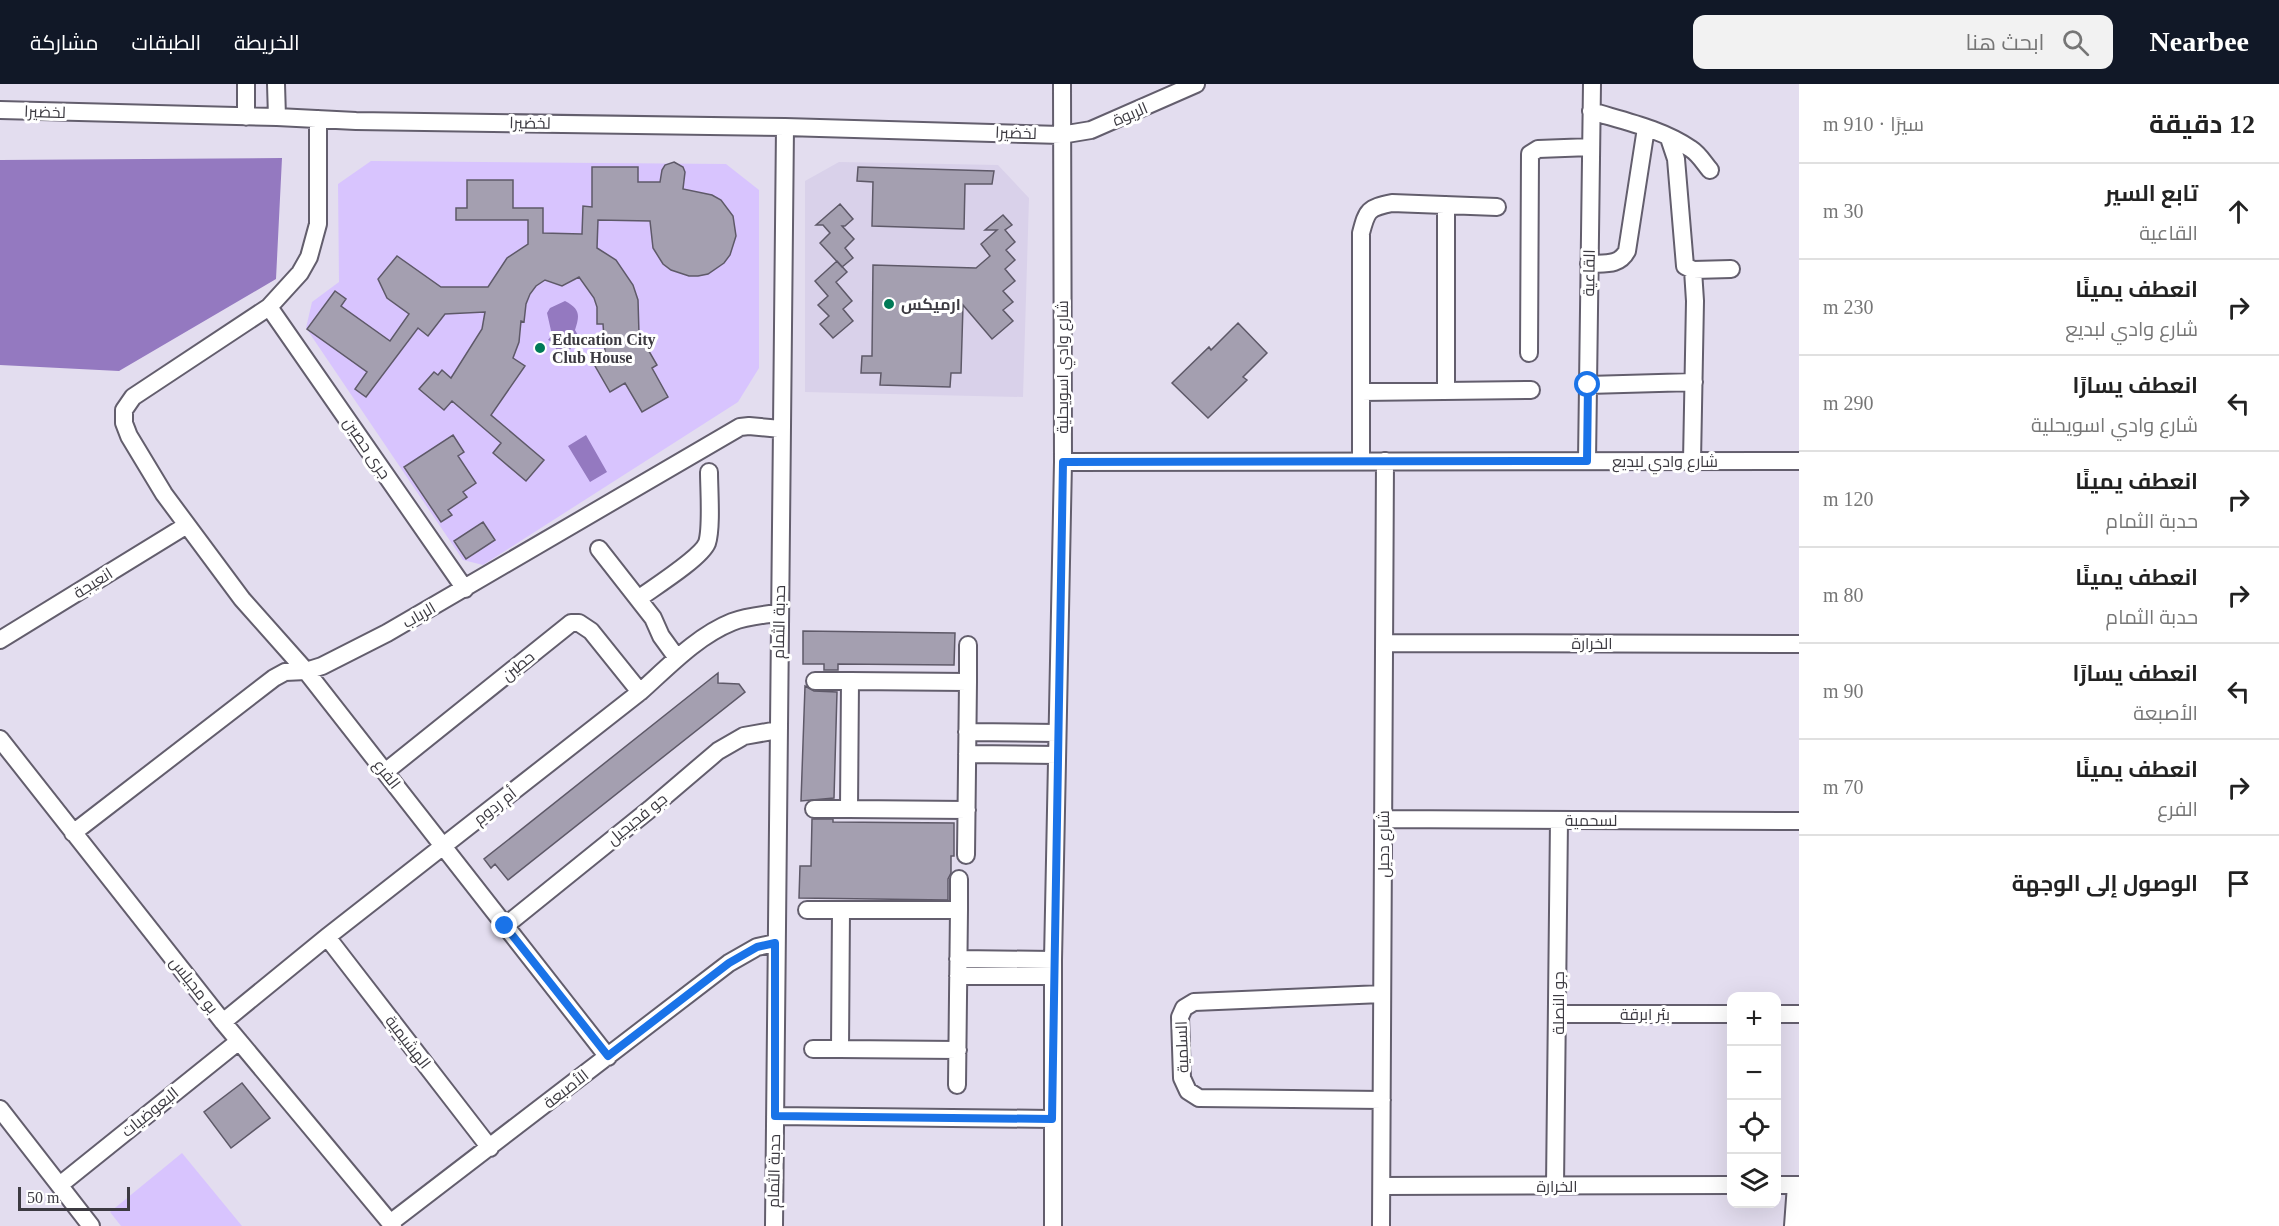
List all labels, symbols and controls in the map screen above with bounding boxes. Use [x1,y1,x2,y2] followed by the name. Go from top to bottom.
[1693,15,2113,69] search box
[2059,26,2092,59] icon: search
[2149,26,2249,57] text: Nearbee
[1965,30,2044,55] text: ابحث هنا
[30,31,99,55] text: مشاركة
[132,31,201,55] text: الطبقات
[234,31,300,55] text: الخريطة
[1110,99,1150,130] street label: الربوة
[24,103,66,122] street label: لخضيرا
[2149,110,2255,139] text: 12 دقيقة
[1823,113,1924,135] text: سيرًا · 910 m
[509,114,551,133] street label: لخضيرا
[995,124,1037,143] street label: لخضيرا
[2105,181,2198,206] text: تابع السير
[2222,195,2255,228] icon: ahead
[1823,200,1864,222] text: 30 m
[2139,222,2198,244] text: القاعية
[1580,249,1599,297] street label: القاعية
[2075,277,2198,302] text: انعطف يمينًا
[2222,291,2255,324] icon: right
[901,296,961,314] place label: ارميكس
[1823,296,1874,318] text: 230 m
[882,297,896,311] marker: ارميكس
[1054,300,1076,434] street label: شارع وادي اسويحلية
[2065,318,2198,340] text: شارع وادي لبديع
[552,331,656,366] place label: Education City Club House
[533,341,547,355] marker: Education City Club House
[1574,371,1600,397] route start
[2073,373,2198,398] text: انعطف يسارًا
[2222,387,2255,420] icon: left
[1823,392,1874,414] text: 290 m
[339,414,394,483] street label: جرى حصين
[2031,414,2198,436] text: شارع وادي اسويحلية
[1612,453,1718,475] street label: شارع وادي لبديع
[2075,469,2198,494] text: انعطف يمينًا
[2222,483,2255,516] icon: right
[1823,488,1874,510] text: 120 m
[2106,510,2198,532] text: حدبة الثمام
[71,565,116,602] street label: انعيجة
[2075,565,2198,590] text: انعطف يمينًا
[2222,579,2255,612] icon: right
[1823,584,1864,606] text: 80 m
[770,585,791,659] street label: حدبة الثمام
[400,599,439,632] street label: الرباب
[2106,606,2198,628] text: حدبة الثمام
[1571,635,1613,653] street label: الخرارة
[498,648,539,686] street label: حطين
[2073,661,2198,686] text: انعطف يسارًا
[2222,675,2255,708] icon: left
[1823,680,1864,702] text: 90 m
[2133,702,2198,724] text: الأصبعة
[368,756,404,794] street label: الفرع
[2075,757,2198,782] text: انعطف يمينًا
[2222,771,2255,804] icon: right
[1823,776,1864,798] text: 70 m
[470,783,521,830] street label: أم ردوم
[604,790,671,850] street label: جو فحيحيل
[2157,798,2198,820] text: الفرع
[1375,810,1395,878] street label: شارع دحيل
[1565,812,1617,830] street label: لسحمية
[2222,867,2255,900] icon: arrive
[2012,871,2198,896] text: الوصول إلى الوجهة
[491,912,517,938] route end
[165,953,221,1018] street label: بو مجيلس
[1550,971,1568,1035] street label: جو النصلة
[1727,992,1781,1208] map controls
[1727,992,1781,1046] button: +
[1620,1006,1670,1024] street label: بئر ابرقة
[380,1012,434,1073] street label: الهشيمية
[1173,1021,1192,1073] street label: السلمية
[1727,1046,1781,1100] button: −
[540,1066,592,1112] street label: الأصبعة
[118,1084,182,1141] street label: البعوضيات
[1727,1100,1781,1154] button: locate
[765,1134,786,1208] street label: حدبة الثمام
[1727,1154,1781,1208] button: layers
[1536,1178,1578,1196] street label: الخرارة
[18,1184,130,1212] scale bar
[27,1189,59,1206] text: 50 m

